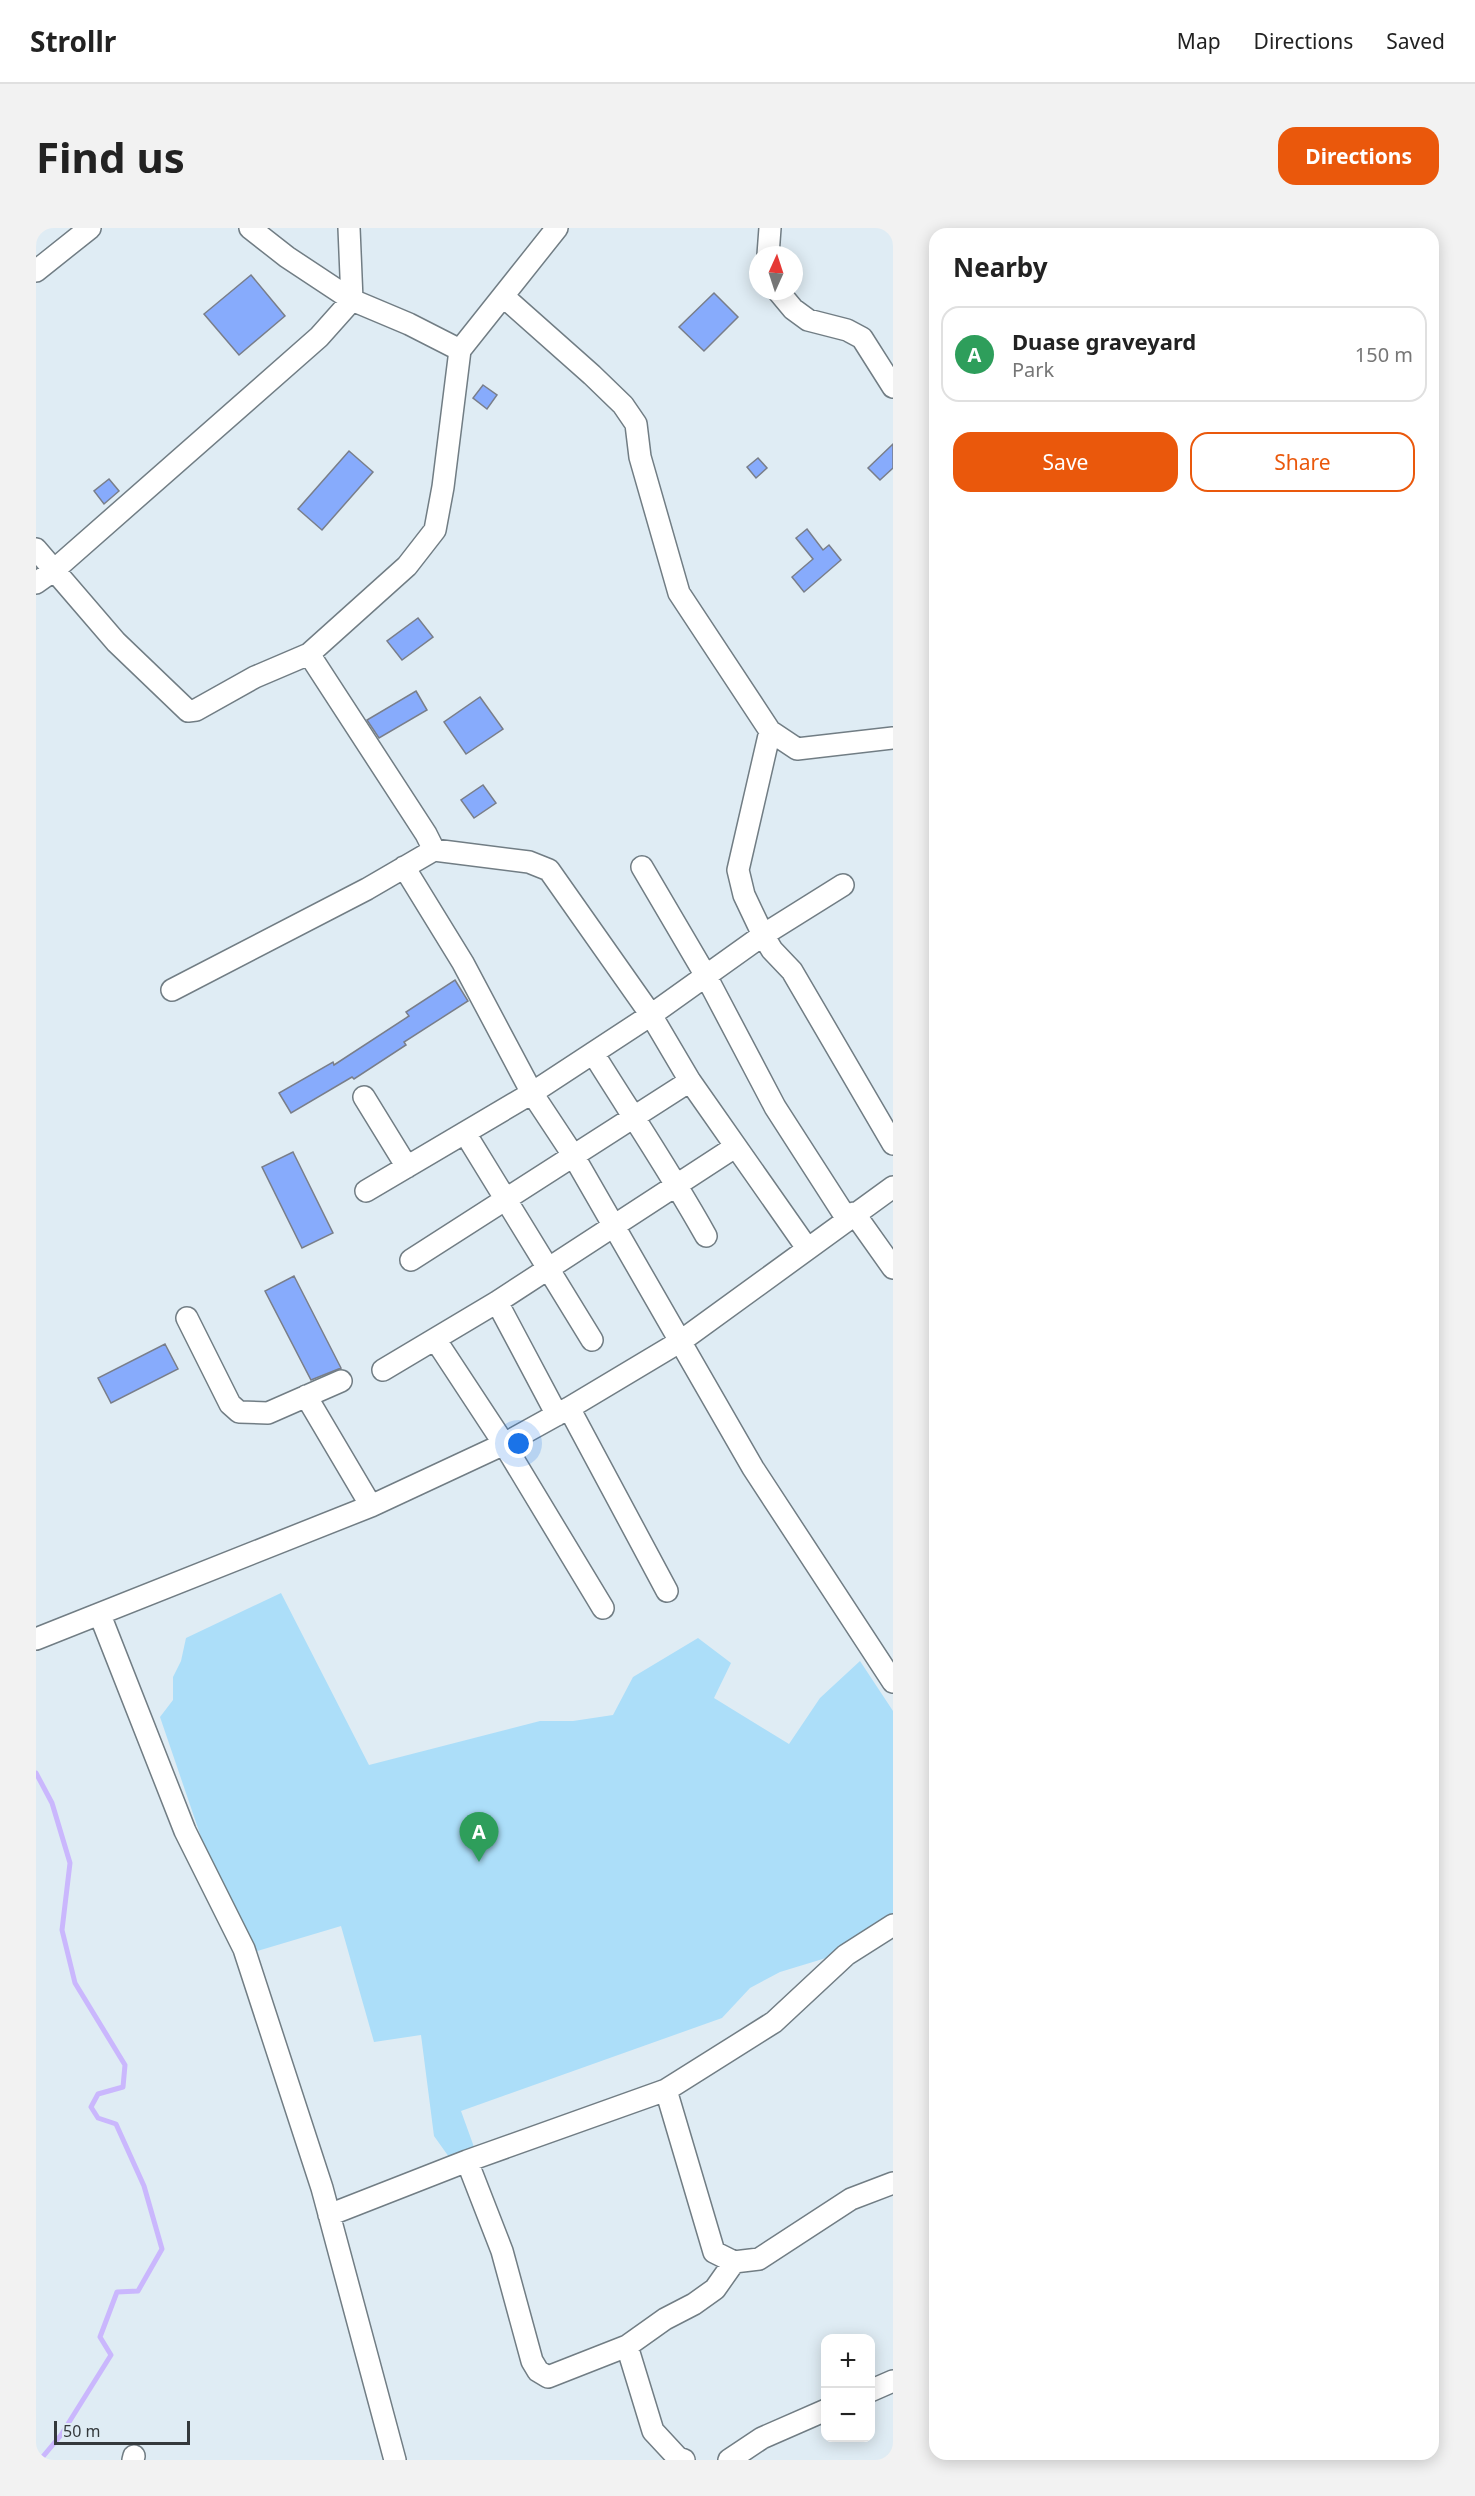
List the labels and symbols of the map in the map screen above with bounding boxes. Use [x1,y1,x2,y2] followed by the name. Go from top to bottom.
[749,246,803,300] north arrow
[504,1429,533,1458] your location
[460,1812,498,1862] pin: A
[54,2418,190,2446] scale bar

